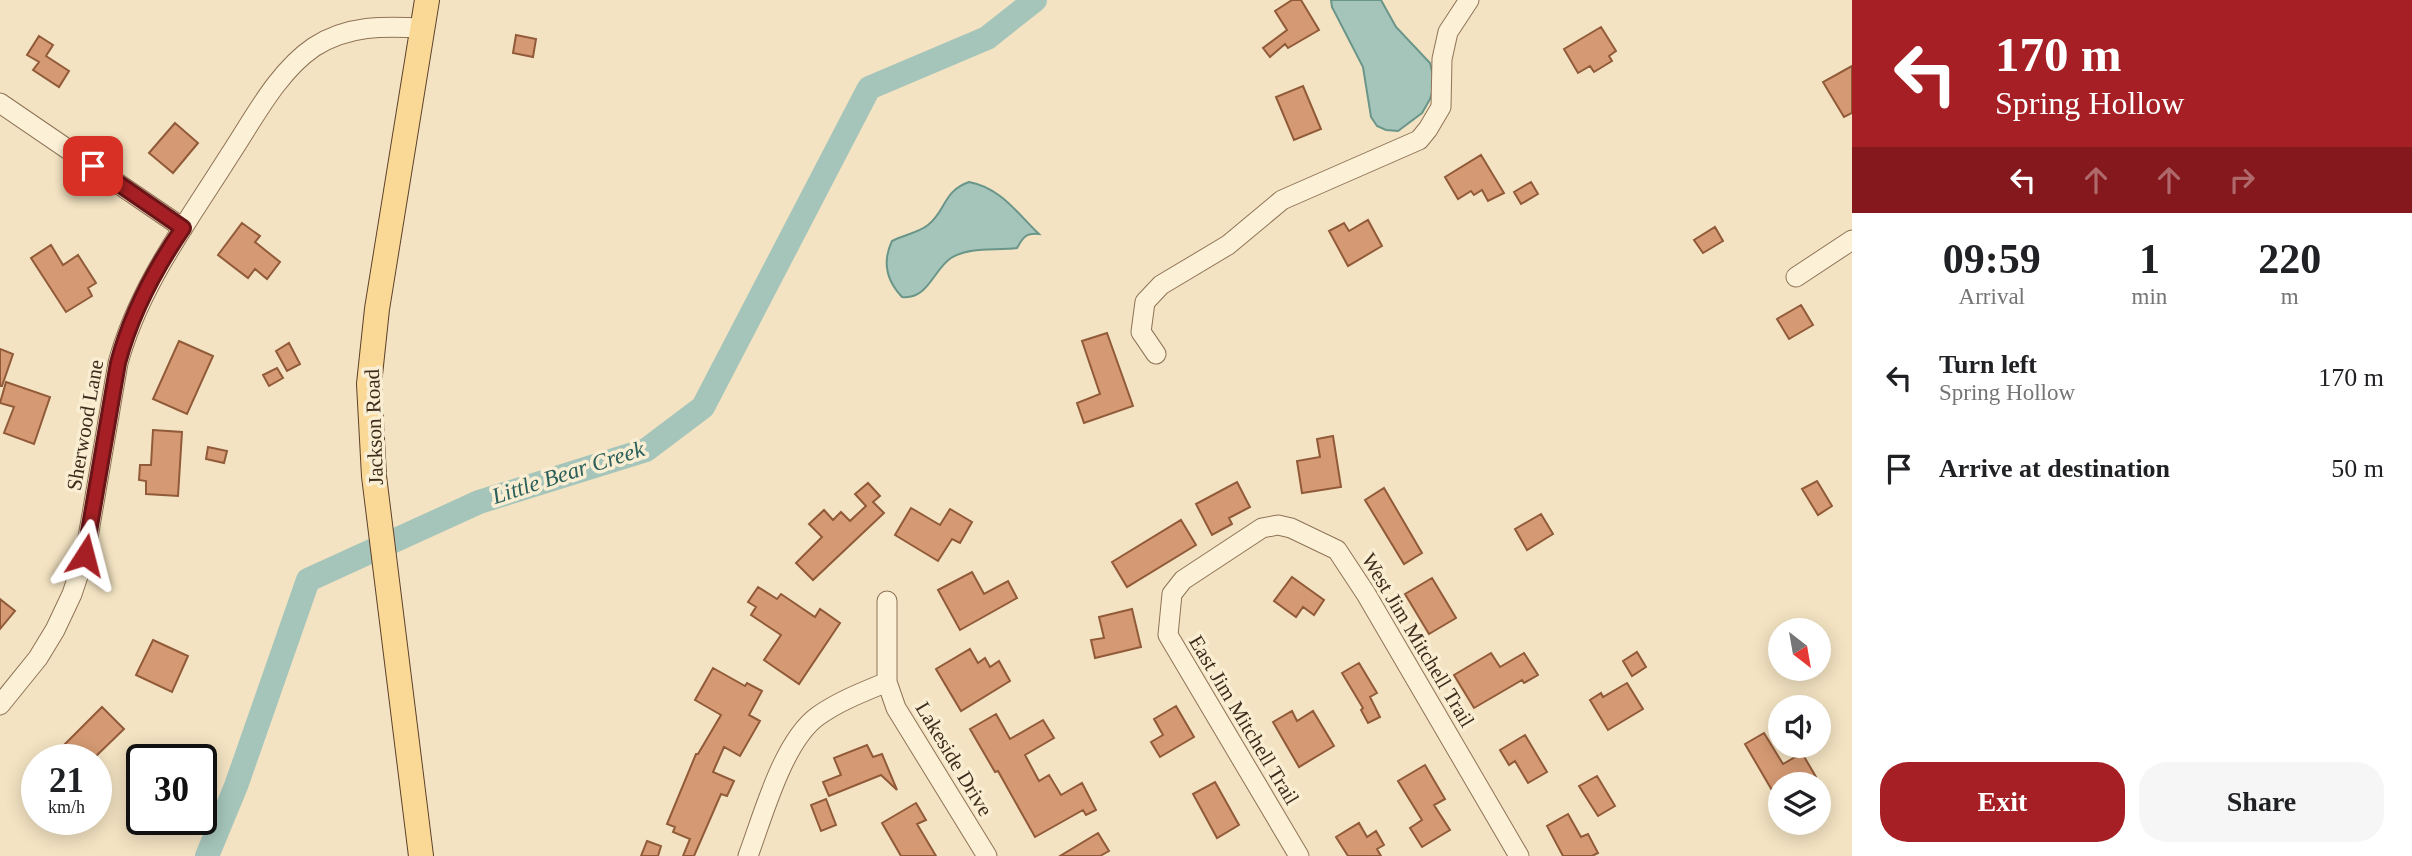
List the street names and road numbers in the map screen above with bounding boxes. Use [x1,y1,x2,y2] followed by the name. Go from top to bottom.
[62,358,108,492] street label: Sherwood Lane
[360,368,388,485] street label: Jackson Road
[1357,549,1479,731] street label: West Jim Mitchell Trail
[1184,631,1304,809] street label: East Jim Mitchell Trail
[911,698,997,820] street label: Lakeside Drive

